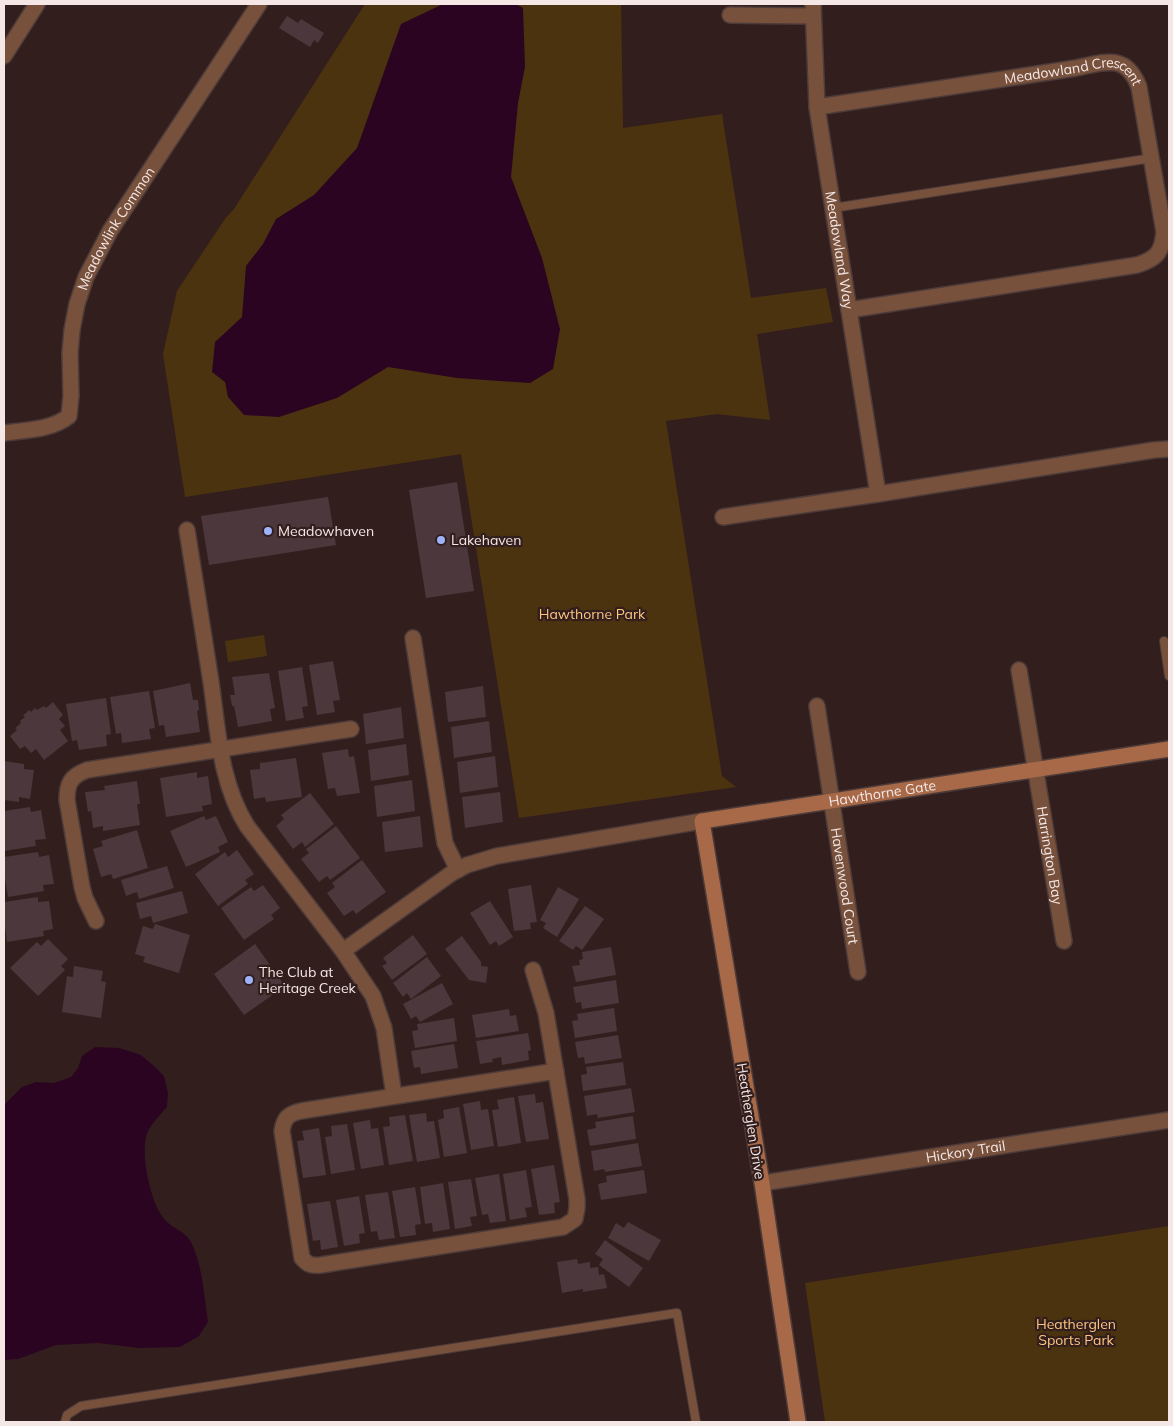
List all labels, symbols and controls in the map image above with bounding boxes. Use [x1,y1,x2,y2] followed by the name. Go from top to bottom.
[1003,53,1146,88] street label: Meadowland Crescent
[73,163,159,292] street label: Meadowlink Common
[821,190,858,311] street label: Meadowland Way
[278,522,374,540] place label: Meadowhaven
[262,525,274,537] marker: Meadowhaven
[451,531,521,549] place label: Lakehaven
[435,534,447,546] marker: Lakehaven
[539,605,646,623] park label: Hawthorne Park
[827,776,937,810] street label: Hawthorne Gate
[1033,805,1067,907] street label: Harrington Bay
[827,826,863,946] street label: Havenwood Court
[259,963,357,997] place label: The Club at Heritage Creek
[243,974,255,986] marker: The Club at Heritage Creek
[733,1062,769,1180] street label: Heatherglen Drive
[925,1136,1007,1167] street label: Hickory Trail
[1036,1315,1116,1349] park label: Heatherglen Sports Park

